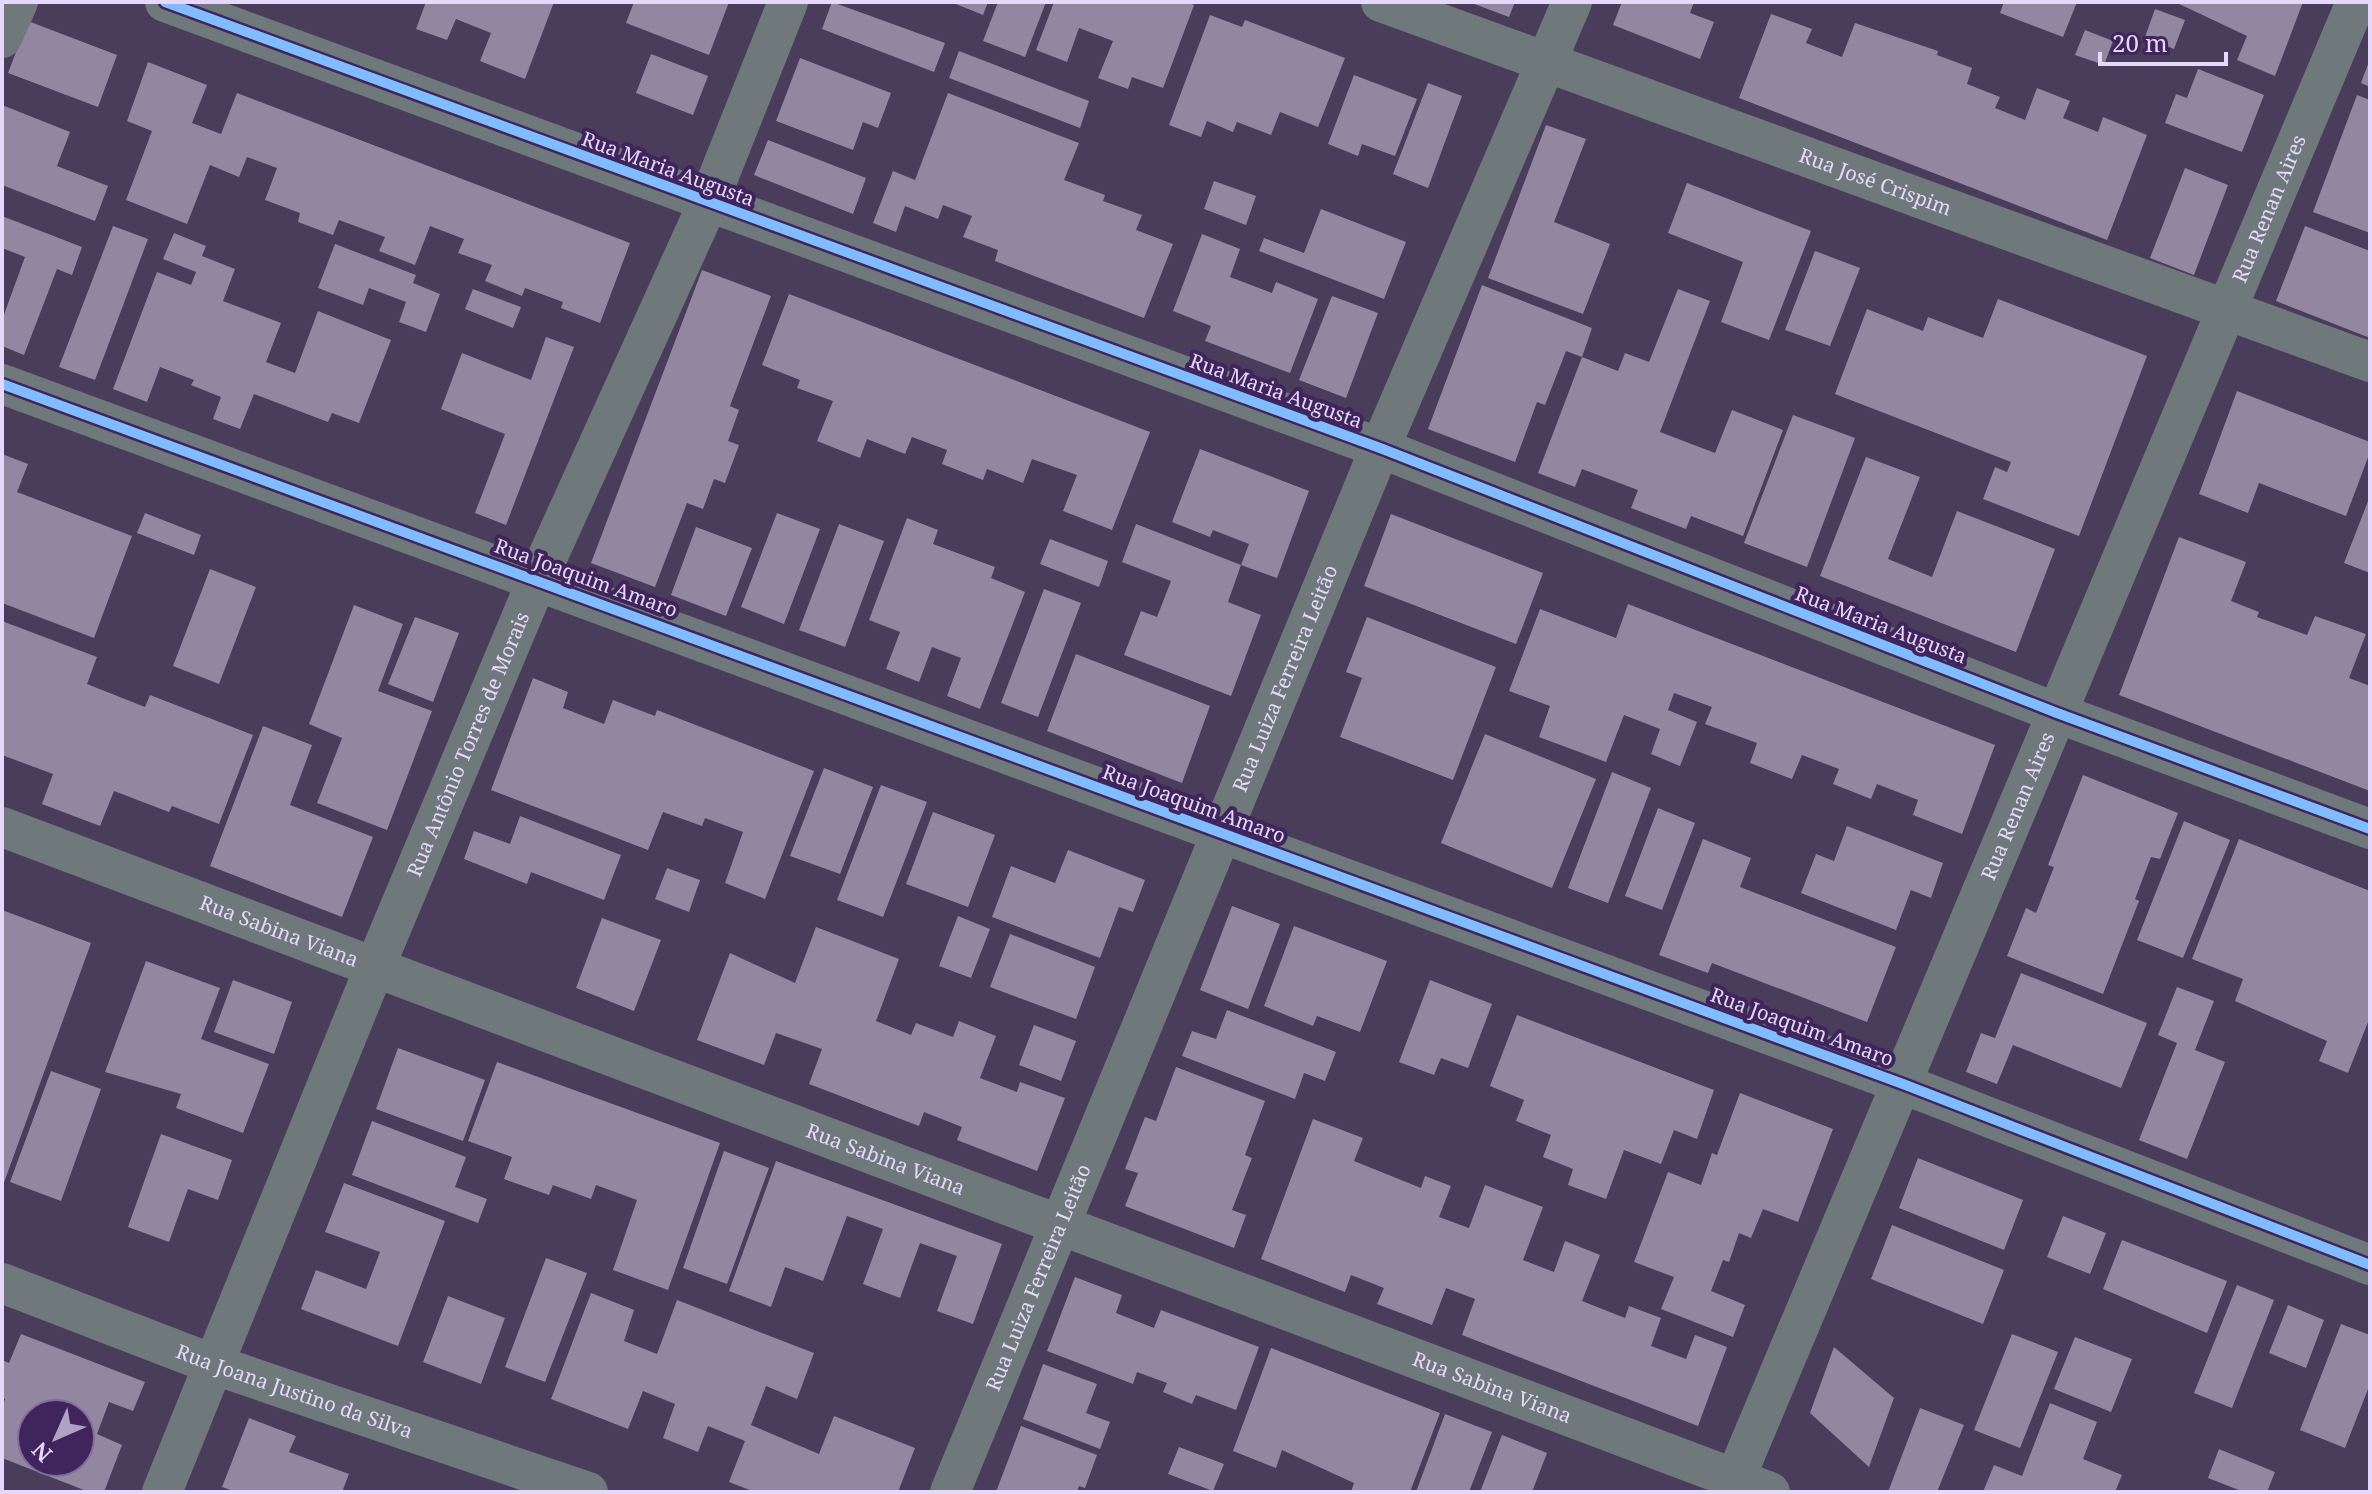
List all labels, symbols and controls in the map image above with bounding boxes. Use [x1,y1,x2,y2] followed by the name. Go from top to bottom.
[2100,16,2226,66] scale bar
[2112,26,2168,59] text: 20 m
[578,125,758,212] street label: Rua Maria Augusta
[2226,130,2312,287] street label: Rua Renan Aires
[1795,141,1956,222] street label: Rua José Crispim
[1186,347,1366,434] street label: Rua Maria Augusta
[491,532,681,623] street label: Rua Joaquim Amaro
[1226,561,1343,796] street label: Rua Luiza Ferreira Leitão
[1791,579,1971,670] street label: Rua Maria Augusta
[400,608,535,881] street label: Rua Antônio Torres de Morais
[1974,728,2061,884] street label: Rua Renan Aires
[1099,758,1289,849] street label: Rua Joaquim Amaro
[196,889,363,973] street label: Rua Sabina Viana
[1707,981,1897,1072] street label: Rua Joaquim Amaro
[802,1117,969,1201] street label: Rua Sabina Viana
[979,1160,1097,1395] street label: Rua Luiza Ferreira Leitão
[172,1337,417,1444] street label: Rua Joana Justino da Silva
[1409,1345,1576,1429] street label: Rua Sabina Viana
[16,1398,96,1478] north arrow
[24,1436,58,1470] text: N

